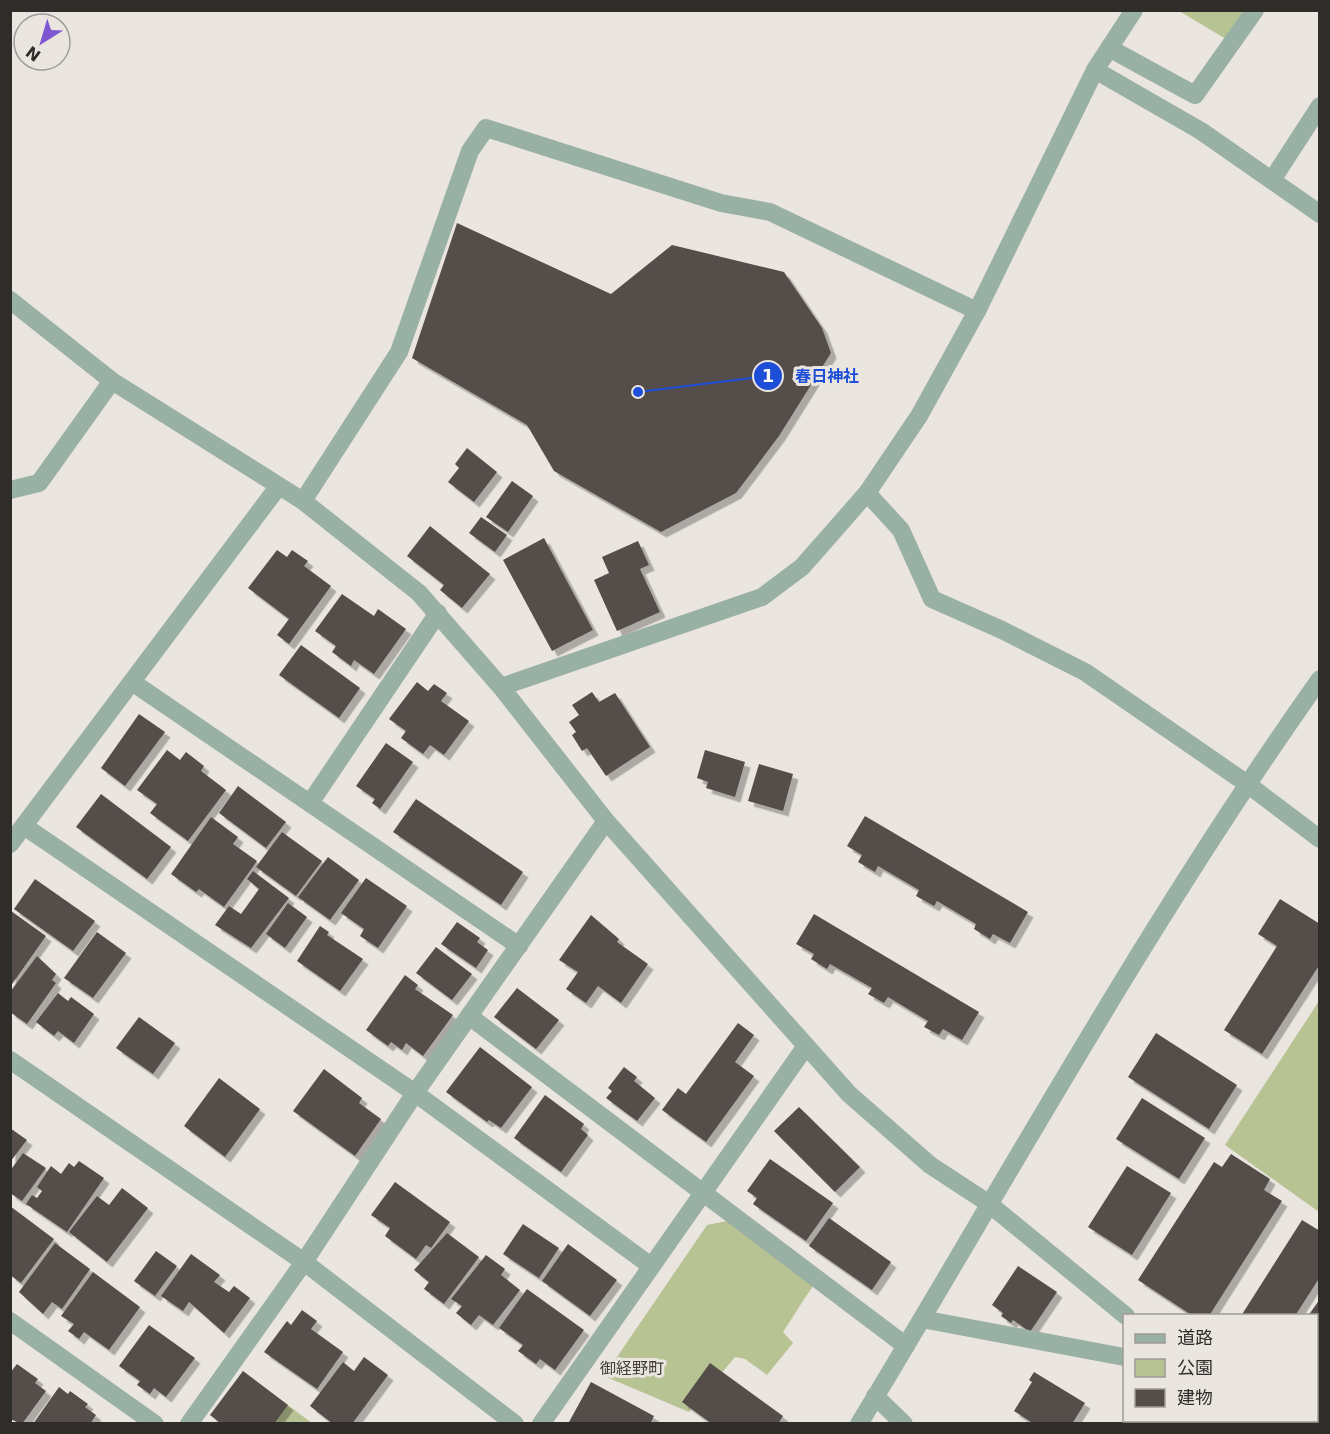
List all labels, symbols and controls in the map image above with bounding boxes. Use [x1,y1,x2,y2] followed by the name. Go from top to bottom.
[12,12,72,72] north arrow
[22,42,44,65] text: N
[753,359,871,393] callout: 春日神社
[762,365,774,386] text: 1
[795,367,859,386] text: 春日神社
[1123,1314,1318,1422] legend
[1177,1327,1213,1348] text: 道路
[1177,1357,1213,1378] text: 公園
[600,1359,664,1378] district label: 御経野町
[1177,1387,1213,1408] text: 建物

